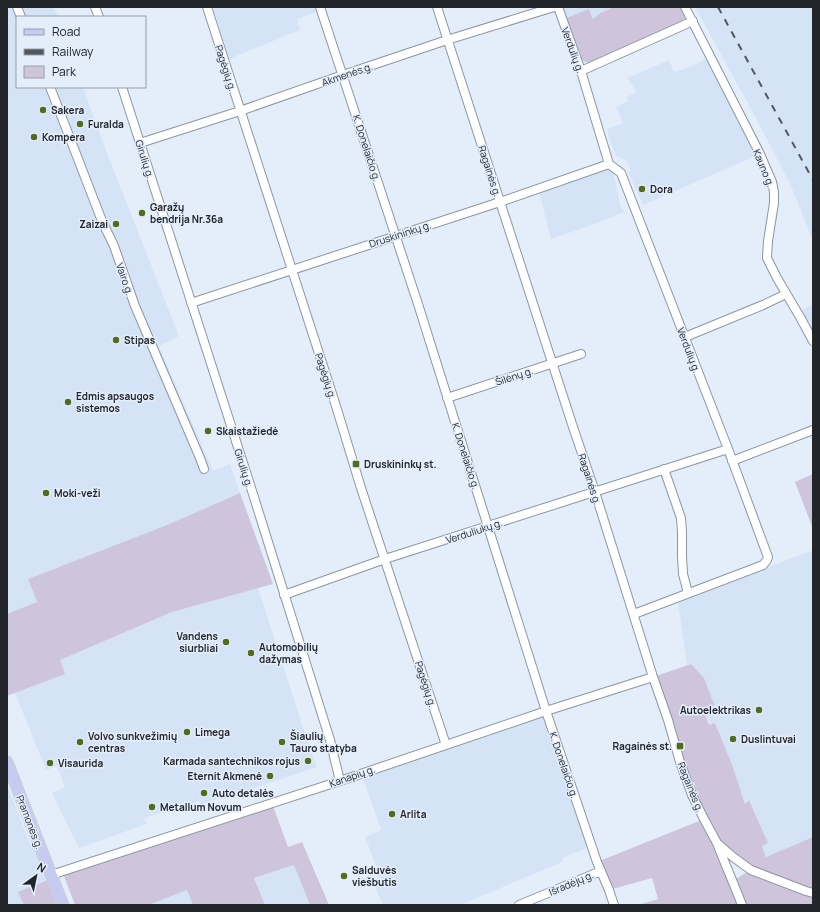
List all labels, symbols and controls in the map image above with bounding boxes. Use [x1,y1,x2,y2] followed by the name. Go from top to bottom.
[16,16,146,88] legend
[52,23,80,40] text: Road
[558,25,588,75] street label: Verdulių g.
[52,43,94,60] text: Railway
[212,43,240,93] street label: Pagėgių g.
[320,59,374,89] street label: Akmenės g.
[52,63,77,80] text: Park
[51,103,85,117] place label: Sakera
[38,105,48,115] marker: Sakera
[350,113,384,183] street label: K. Donelaičio g.
[88,117,124,131] place label: Furalda
[75,119,85,129] marker: Furalda
[42,130,85,144] place label: Kompera
[29,132,39,142] marker: Kompera
[132,138,158,180] street label: Girulių g.
[475,144,505,198] street label: Ragainės g.
[750,147,778,189] street label: Kauno g.
[650,182,673,196] place label: Dora
[637,184,647,194] marker: Dora
[150,200,223,226] place label: Garažų bendrija Nr.36a
[137,208,147,218] marker: Garažų bendrija Nr.36a
[79,217,108,231] place label: Zaizai
[367,217,433,251] street label: Druskininkų g.
[111,219,121,229] marker: Zaizai
[113,261,137,297] street label: Vairo g.
[674,325,704,375] street label: Verdulių g.
[124,333,156,347] place label: Stipas
[111,335,121,345] marker: Stipas
[312,351,340,401] street label: Pagėgių g.
[493,363,535,389] street label: Šilėnų g.
[76,389,155,415] place label: Edmis apsaugos sistemos
[63,397,73,407] marker: Edmis apsaugos sistemos
[449,421,483,491] street label: K. Donelaičio g.
[216,424,278,438] place label: Skaistažiedė
[203,426,213,436] marker: Skaistažiedė
[231,447,257,489] street label: Girulių g.
[575,452,605,506] street label: Ragainės g.
[364,457,437,471] place label: Druskininkų st.
[351,459,361,469] marker: Druskininkų st.
[54,486,101,500] place label: Moki-veži
[41,488,51,498] marker: Moki-veži
[444,515,504,547] street label: Verduliukų g.
[176,629,219,655] place label: Vandens siurbliai
[221,637,231,647] marker: Vandens siurbliai
[259,640,318,666] place label: Automobilių dažymas
[246,648,256,658] marker: Automobilių dažymas
[412,659,440,709] street label: Pagėgių g.
[680,703,752,717] place label: Autoelektrikas
[754,705,764,715] marker: Autoelektrikas
[195,725,230,739] place label: Limega
[182,727,192,737] marker: Limega
[88,729,177,755] place label: Volvo sunkvežimių centras
[290,729,357,755] place label: Šiaulių Tauro statyba
[546,730,582,800] street label: K. Donelaičio g.
[741,732,796,746] place label: Duslintuvai
[728,734,738,744] marker: Duslintuvai
[75,737,85,747] marker: Volvo sunkvežimių centras
[277,737,287,747] marker: Šiaulių Tauro statyba
[612,739,672,753] place label: Ragainės st.
[675,741,685,751] marker: Ragainės st.
[163,754,301,768] place label: Karmada santechnikos rojus
[58,756,103,770] place label: Visaurida
[303,756,313,766] marker: Karmada santechnikos rojus
[45,758,55,768] marker: Visaurida
[675,760,707,814] street label: Ragainės g.
[327,762,377,790] street label: Kanapių g.
[188,769,262,783] place label: Eternit Akmenė
[265,771,275,781] marker: Eternit Akmenė
[212,786,274,800] place label: Auto detalės
[199,788,209,798] marker: Auto detalės
[13,793,47,851] street label: Pramonės g.
[160,800,241,814] place label: Metallum Novum
[147,802,157,812] marker: Metallum Novum
[400,807,427,821] place label: Arlita
[387,809,397,819] marker: Arlita
[16,856,56,896] north arrow
[34,859,49,876] text: N
[352,863,397,889] place label: Salduvės viešbutis
[547,867,595,899] street label: Išradėjų g.
[339,871,349,881] marker: Salduvės viešbutis

